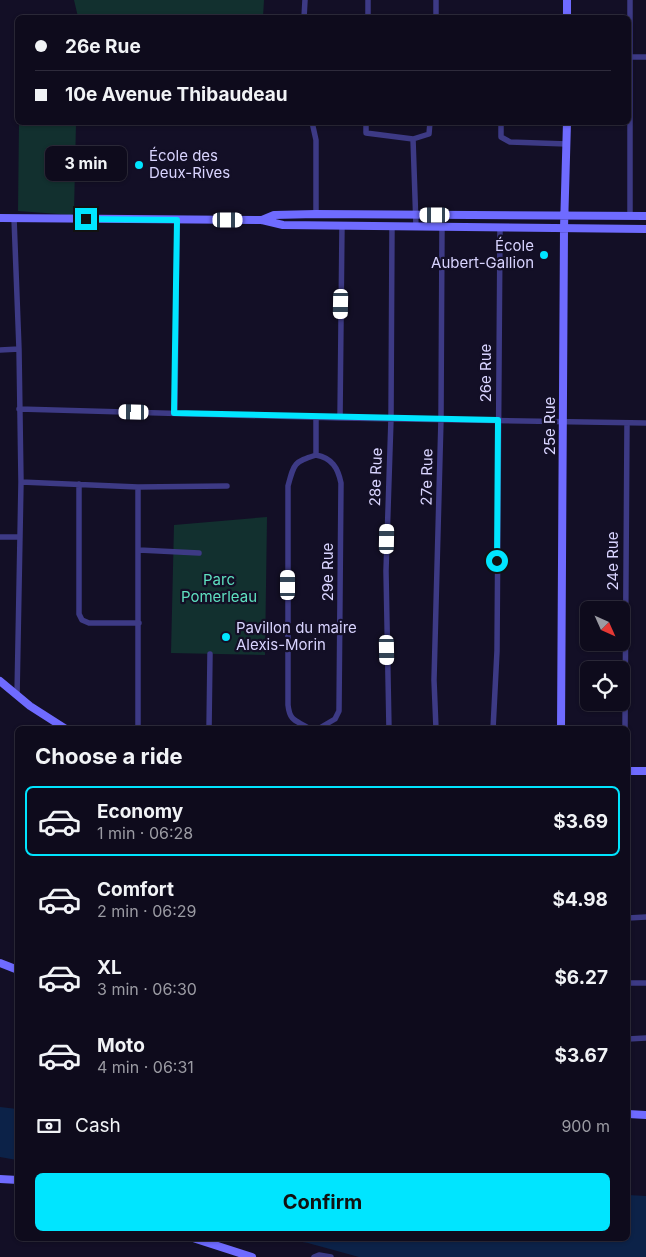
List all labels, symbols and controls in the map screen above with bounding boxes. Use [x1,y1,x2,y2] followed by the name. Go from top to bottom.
[65,35,141,58] text: 26e Rue
[65,83,288,106] text: 10e Avenue Thibaudeau
[45,146,127,182] callout: 3 min
[149,146,230,182] place label: École des Deux-Rives
[64,153,108,173] text: 3 min
[133,159,145,171] marker: École des Deux-Rives
[75,208,97,230] route end
[420,208,450,223] car
[213,213,243,228] car
[431,236,534,272] place label: École Aubert-Gallion
[538,249,550,261] marker: École Aubert-Gallion
[333,289,348,319] car
[476,344,495,402] street label: 26e Rue
[540,397,559,455] street label: 25e Rue
[118,404,149,420] car
[365,447,386,507] street label: 28e Rue
[417,448,436,506] street label: 27e Rue
[379,524,394,554] car
[603,532,622,590] street label: 24e Rue
[318,543,337,601] street label: 29e Rue
[486,550,508,572] route start
[181,570,257,606] park label: Parc Pomerleau
[280,570,295,600] car
[580,601,630,651] north arrow
[580,601,630,711] map controls
[236,618,357,654] place label: Pavillon du maire Alexis-Morin
[220,631,232,643] marker: Pavillon du maire Alexis-Morin
[379,635,394,665] car
[580,661,630,711] button: locate
[35,743,183,769] text: Choose a ride
[37,799,82,844] icon: car
[97,800,183,823] text: Economy
[553,810,608,833] text: $3.69
[97,823,193,843] text: 1 min · 06:28
[37,877,82,922] icon: car
[97,878,174,901] text: Comfort
[553,888,608,911] text: $4.98
[97,901,197,921] text: 2 min · 06:29
[37,955,82,1000] icon: car
[97,956,122,979] text: XL
[554,966,608,989] text: $6.27
[97,979,197,999] text: 3 min · 06:30
[37,1033,82,1078] icon: car
[97,1034,145,1057] text: Moto
[555,1044,608,1067] text: $3.67
[97,1057,194,1077] text: 4 min · 06:31
[35,1112,63,1140] icon: cash
[75,1114,121,1137] text: Cash
[561,1116,610,1136] text: 900 m
[35,1173,610,1231] button: Confirm

